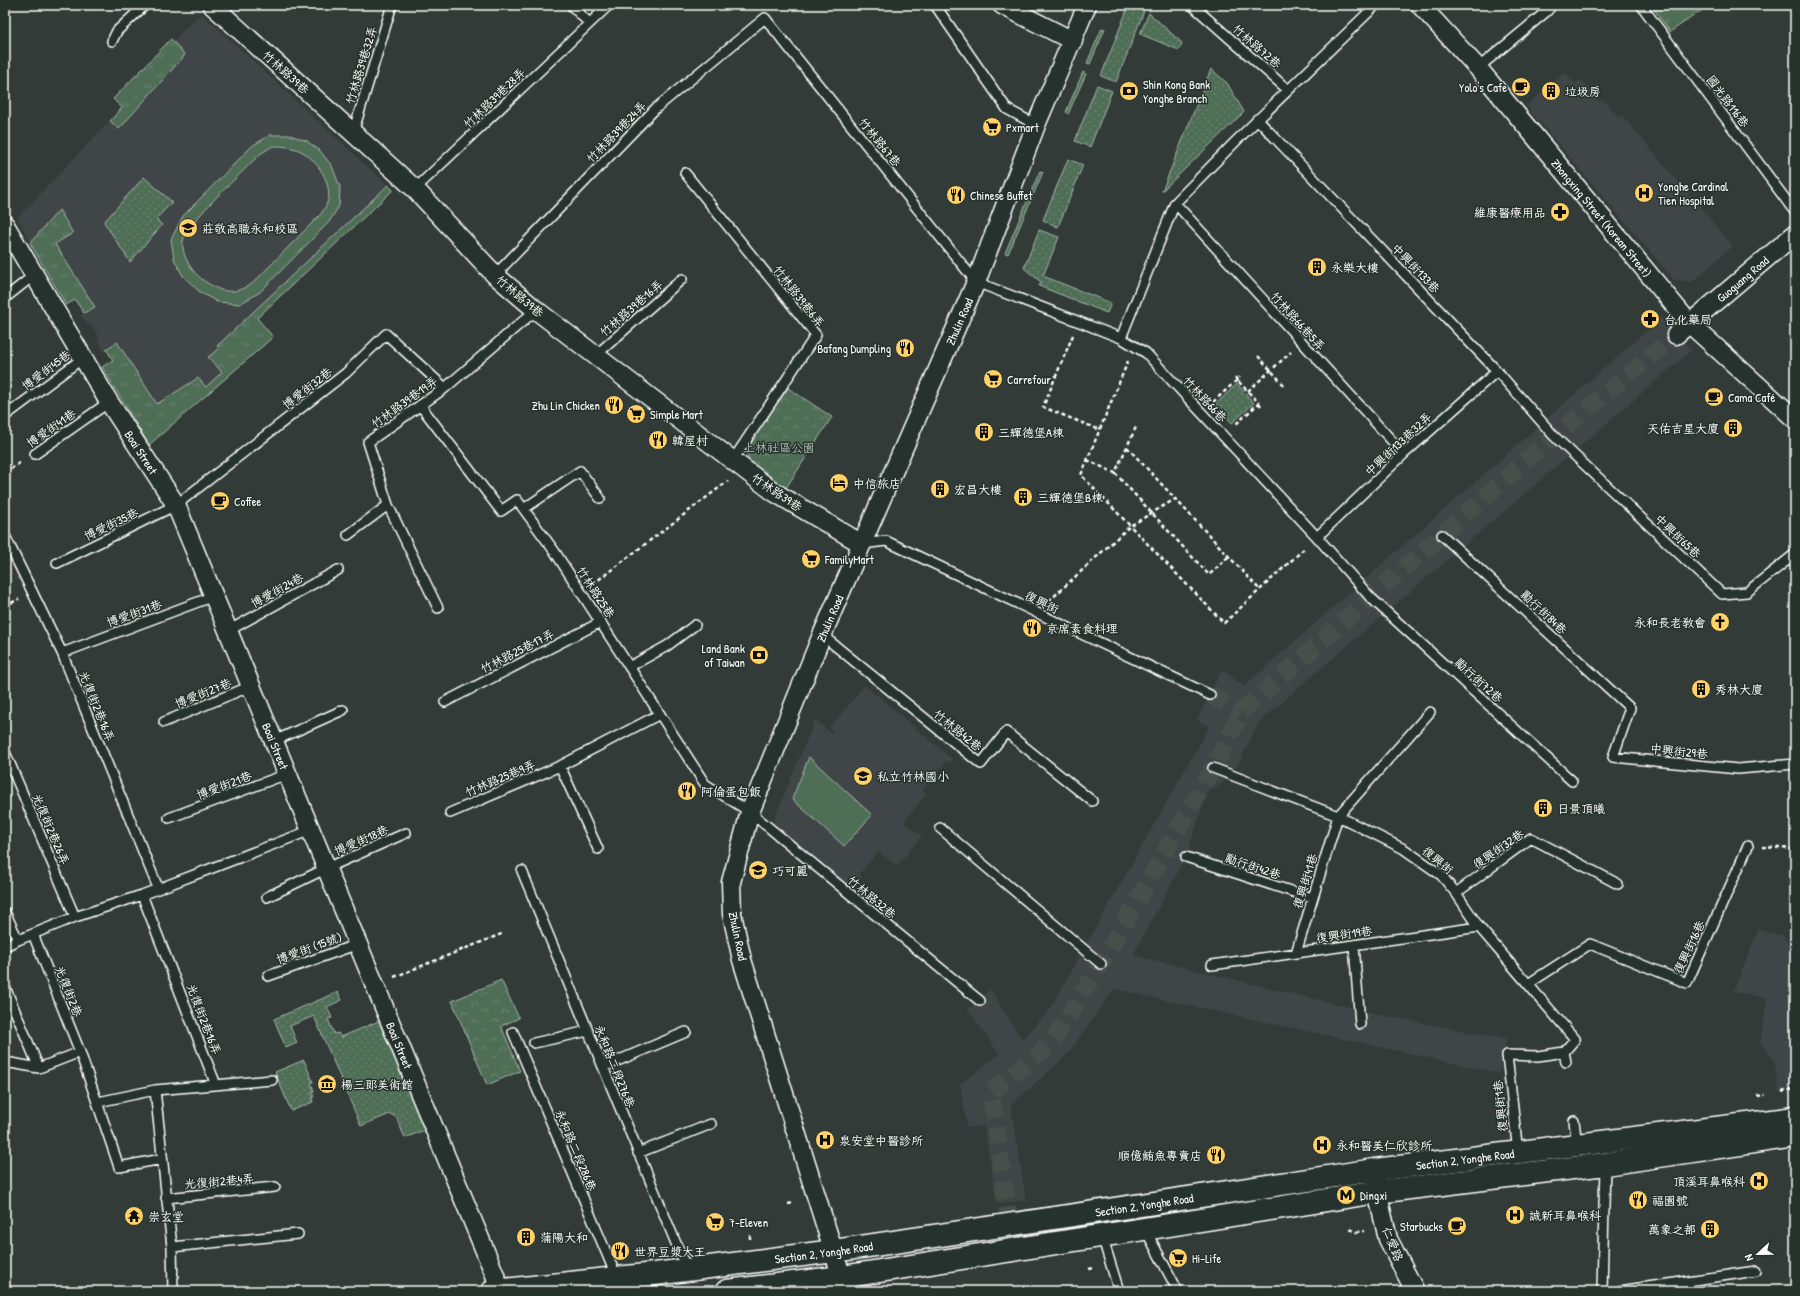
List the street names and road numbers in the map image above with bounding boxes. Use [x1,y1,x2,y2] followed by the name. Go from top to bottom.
[1229,20,1285,72] street label: 竹林路72巷
[341,24,381,106] street label: 竹林路39巷32弄
[259,46,313,98] street label: 竹林路39巷
[459,64,529,132] street label: 竹林路39巷28弄
[1703,71,1753,131] street label: 國光路116巷
[582,97,650,167] street label: 竹林路39巷24弄
[855,114,905,170] street label: 竹林路67巷
[1548,155,1656,280] street label: Zhongxing Street (Korean Street)
[1388,239,1444,297] street label: 中興街133巷
[1713,251,1772,306] street label: Guoguang Road
[769,261,829,331] street label: 竹林路39巷6弄
[492,271,548,321] street label: 竹林路39巷
[596,276,666,340] street label: 竹林路39巷16弄
[1267,288,1329,354] street label: 竹林路66巷5弄
[941,295,977,347] street label: Zhulin Road
[18,346,74,394] street label: 博愛街45巷
[279,363,335,413] street label: 博愛街32巷
[367,372,441,432] street label: 竹林路39巷19弄
[1179,372,1231,426] street label: 竹林路66巷
[23,405,79,451] street label: 博愛街41巷
[1361,408,1435,480] street label: 中興街133巷32弄
[121,427,163,478] street label: Boai Street
[748,469,806,515] street label: 竹林路39巷
[81,504,141,544] street label: 博愛街35巷
[1651,510,1705,562] street label: 中興街65巷
[573,563,619,621] street label: 竹林路25巷
[247,568,307,612] street label: 博愛街24巷
[1022,586,1062,618] street label: 復興街
[1517,586,1571,638] street label: 勵行街84巷
[812,592,847,644] street label: Zhulin Road
[104,595,164,631] street label: 博愛街31巷
[477,625,557,677] street label: 竹林路25巷17弄
[1451,654,1507,706] street label: 勵行街72巷
[75,668,119,744] street label: 光復街2巷16弄
[172,674,234,712] street label: 博愛街27巷
[930,705,986,755] street label: 竹林路42巷
[259,720,293,773] street label: Boai Street
[1649,740,1709,762] street label: 中興街29巷
[462,756,538,800] street label: 竹林路25巷9弄
[194,767,254,803] street label: 博愛街21巷
[28,791,74,867] street label: 光復街2巷26弄
[331,821,391,859] street label: 博愛街18巷
[1469,825,1527,873] street label: 復興街32巷
[1419,842,1457,878] street label: 復興街
[1223,849,1283,883] street label: 勵行街42巷
[1289,851,1321,911] street label: 復興街41巷
[844,872,900,922] street label: 竹林路32巷
[725,910,752,962] street label: Zhulin Road
[1669,918,1709,976] street label: 復興街16巷
[1315,922,1373,946] street label: 復興街19巷
[274,928,344,968] street label: 博愛街 (15號)
[51,963,87,1019] street label: 光復街2巷
[183,981,225,1057] street label: 光復街2巷16弄
[383,1019,417,1072] street label: Boai Street
[591,1022,639,1110] street label: 永和路二段276巷
[1489,1079,1511,1133] street label: 復興街1巷
[551,1106,601,1194] street label: 永和路二段286巷
[1415,1144,1515,1173] street label: Section 2, Yonghe Road
[183,1169,255,1193] street label: 光復街2巷4弄
[1094,1189,1195,1220] street label: Section 2, Yonghe Road
[1378,1224,1408,1264] street label: 仁愛路
[774,1237,874,1267] street label: Section 2, Yonghe Road

